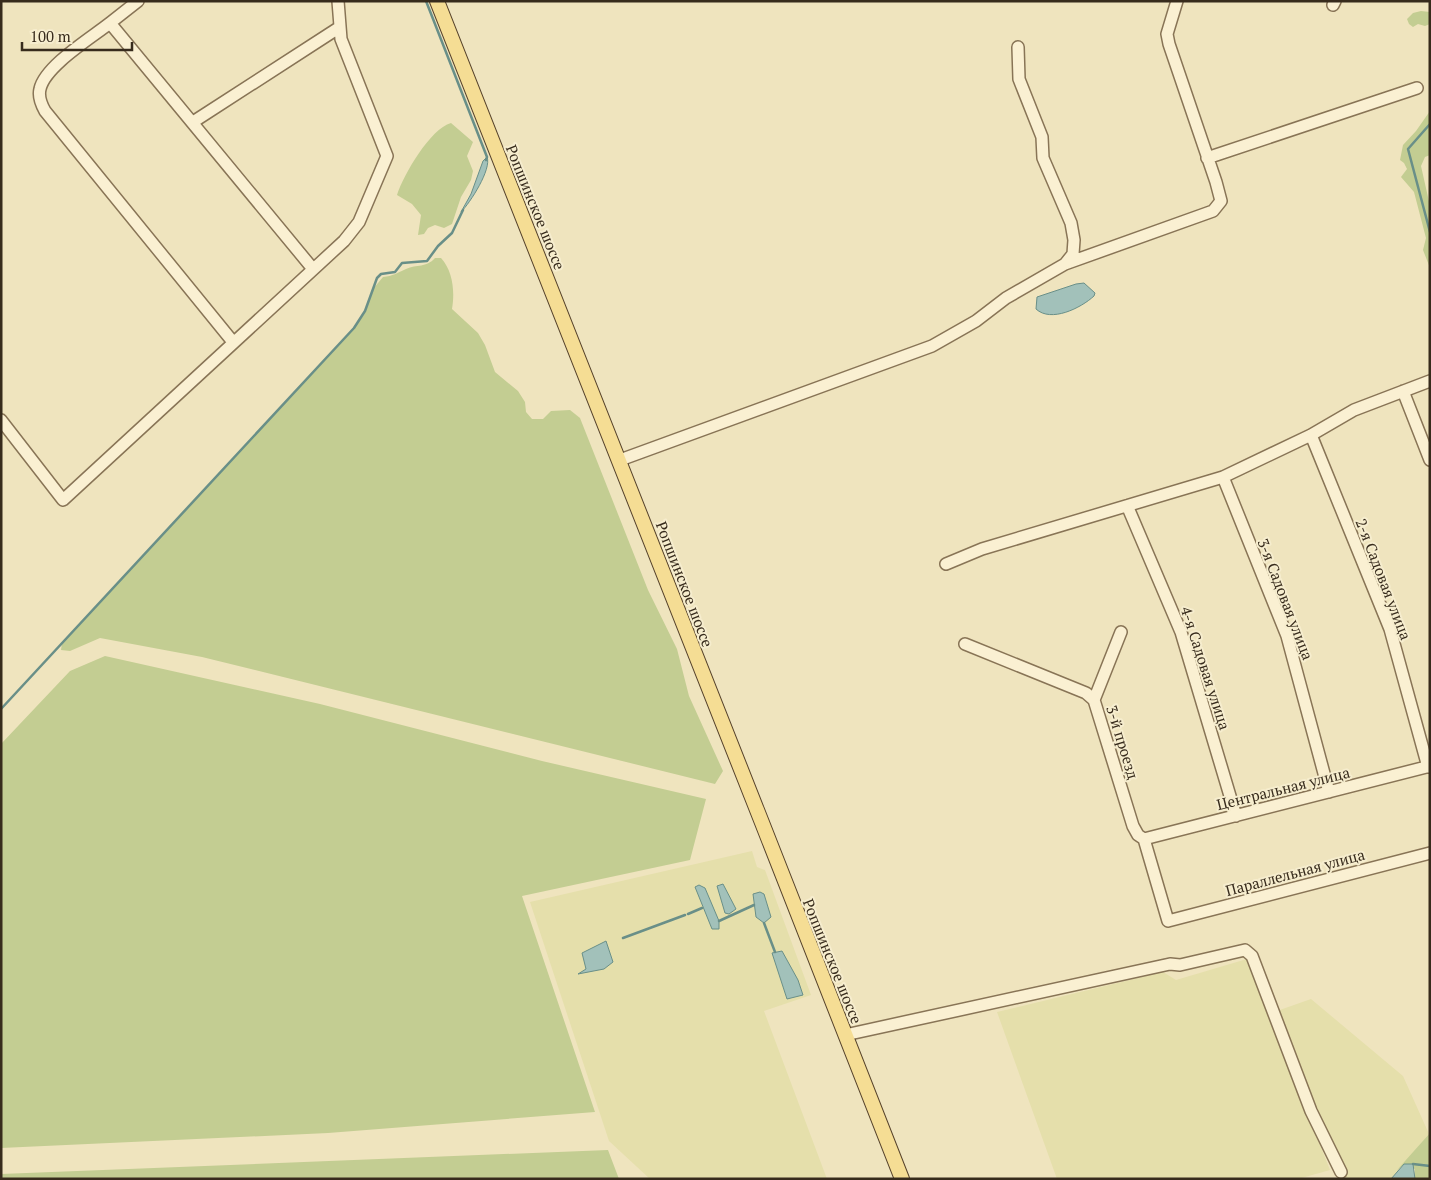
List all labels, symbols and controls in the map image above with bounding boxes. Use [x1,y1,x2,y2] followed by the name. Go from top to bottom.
[22,20,132,52] scale bar
[30,26,71,46] text: 100 m
[502,142,570,272] street label: Ропшинское шоссе
[1352,515,1417,643] street label: 2-я Садовая улица
[652,518,718,650] street label: Ропшинское шоссе
[1254,535,1319,663] street label: 3-я Садовая улица
[1177,604,1235,733] street label: 4-я Садовая улица
[1102,703,1144,782] street label: 3-й проезд
[1214,762,1352,814] street label: Центральная улица
[1223,844,1367,900] street label: Параллельная улица
[799,896,867,1026] street label: Ропшинское шоссе

